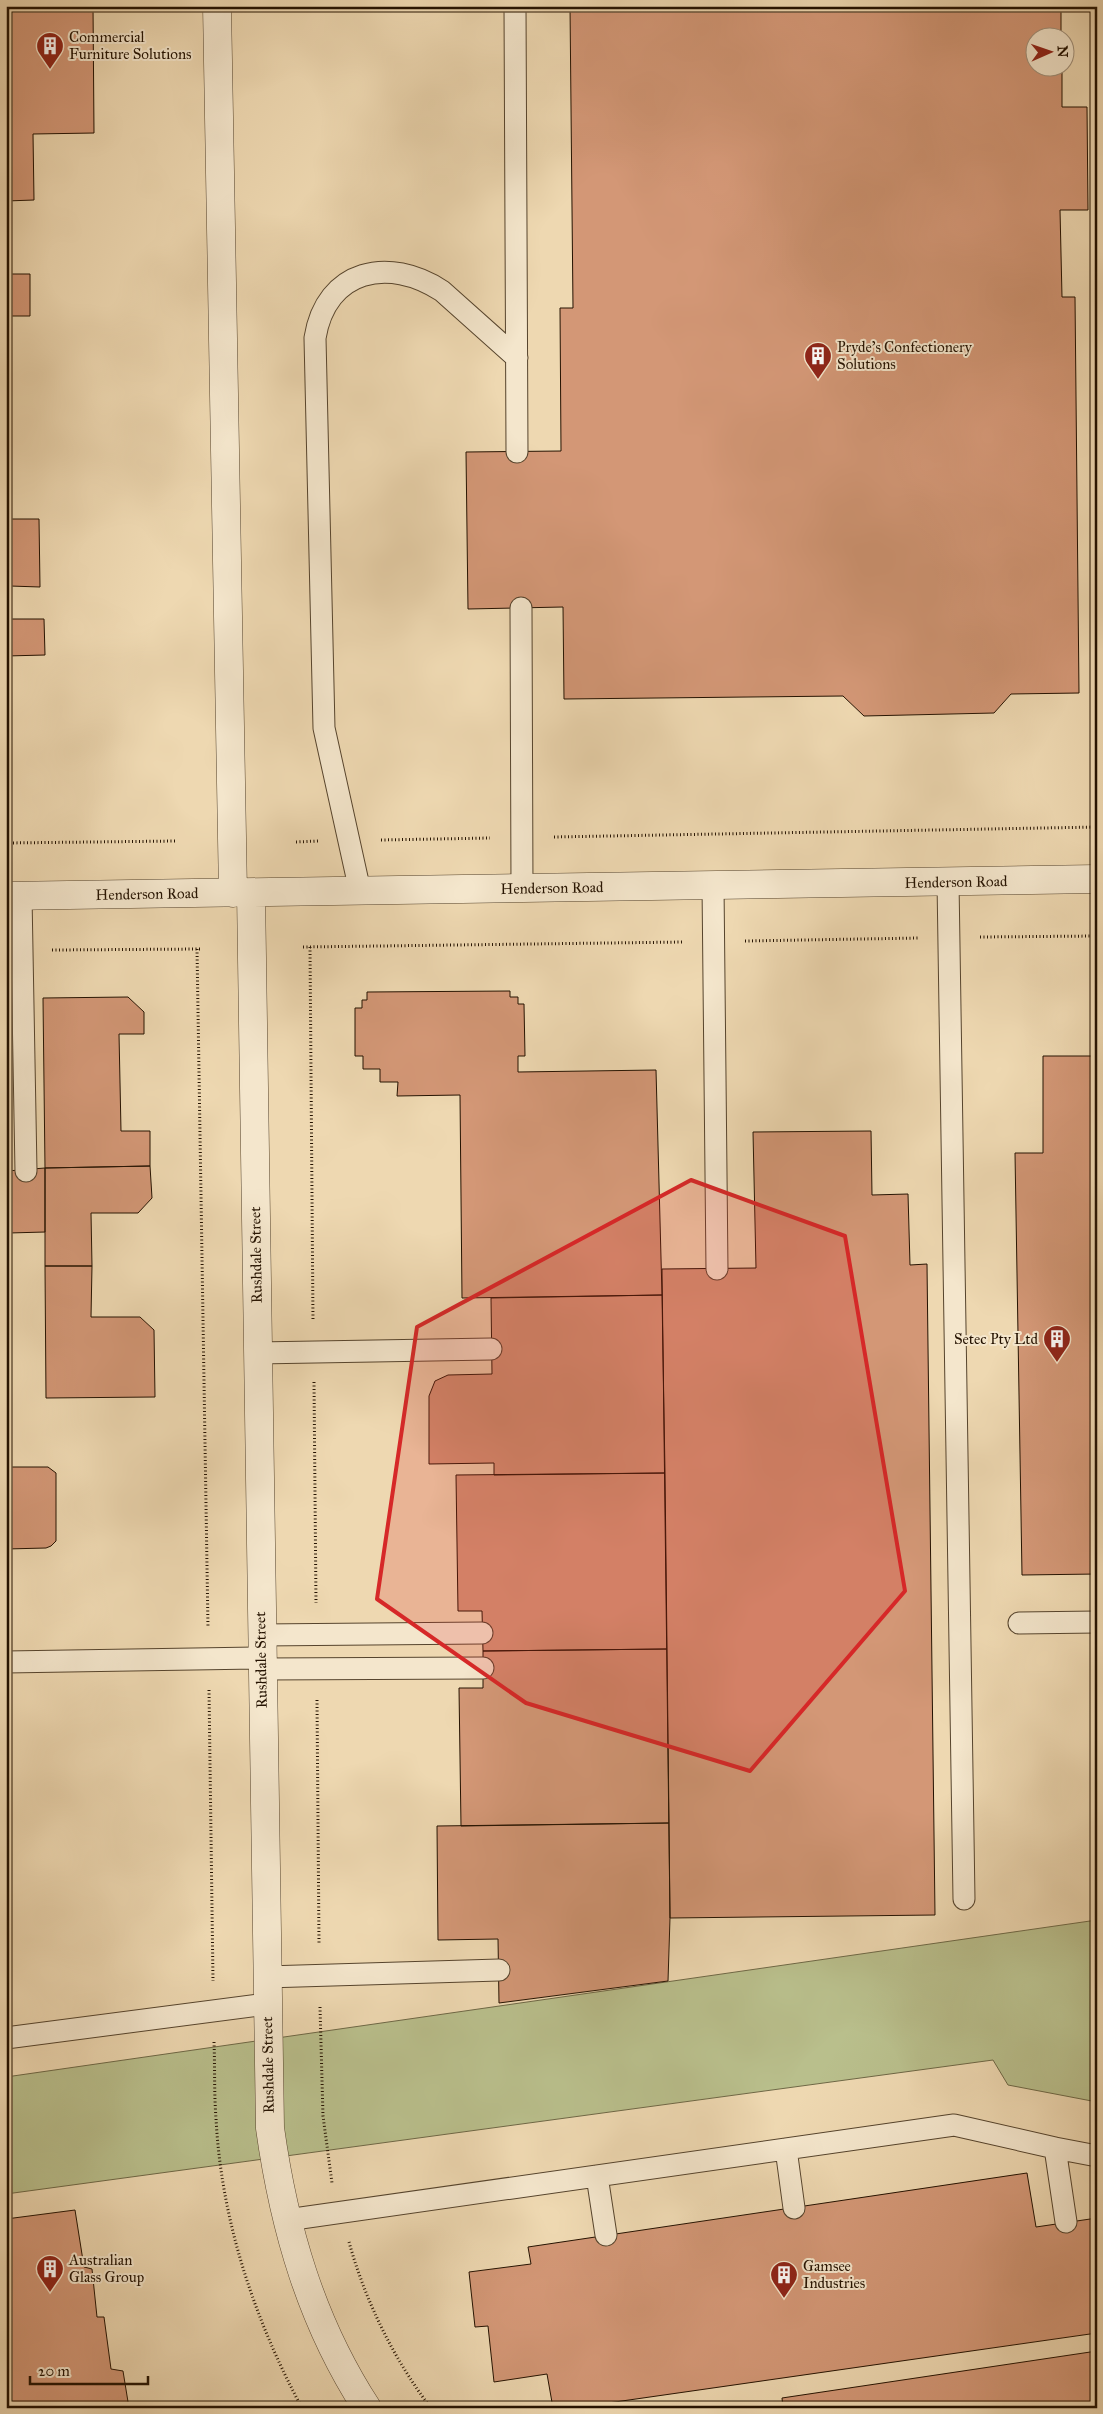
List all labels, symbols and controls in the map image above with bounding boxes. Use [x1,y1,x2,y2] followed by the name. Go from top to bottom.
[69,28,192,63] place label: Commercial Furniture Solutions
[1026,28,1076,78] north arrow
[35,31,65,70] building icon: Commercial Furniture Solutions
[1054,45,1071,58] text: N
[837,338,973,373] place label: Pryde's Confectionery Solutions
[803,341,833,380] building icon: Pryde's Confectionery Solutions
[904,872,1008,892] street label: Henderson Road
[500,878,604,898] street label: Henderson Road
[95,884,199,904] street label: Henderson Road
[246,1206,266,1304] street label: Rushdale Street
[1042,1324,1072,1363] building icon: Setec Pty Ltd
[954,1330,1038,1348] place label: Setec Pty Ltd
[251,1611,271,1709] street label: Rushdale Street
[258,2016,278,2114] street label: Rushdale Street
[68,2251,144,2286] place label: Australian Glass Group
[35,2254,65,2293] building icon: Australian Glass Group
[803,2257,865,2292] place label: Gamsee Industries
[769,2260,799,2299] building icon: Gamsee Industries
[30,2354,148,2386] scale bar
[38,2362,70,2380] text: 20 m

